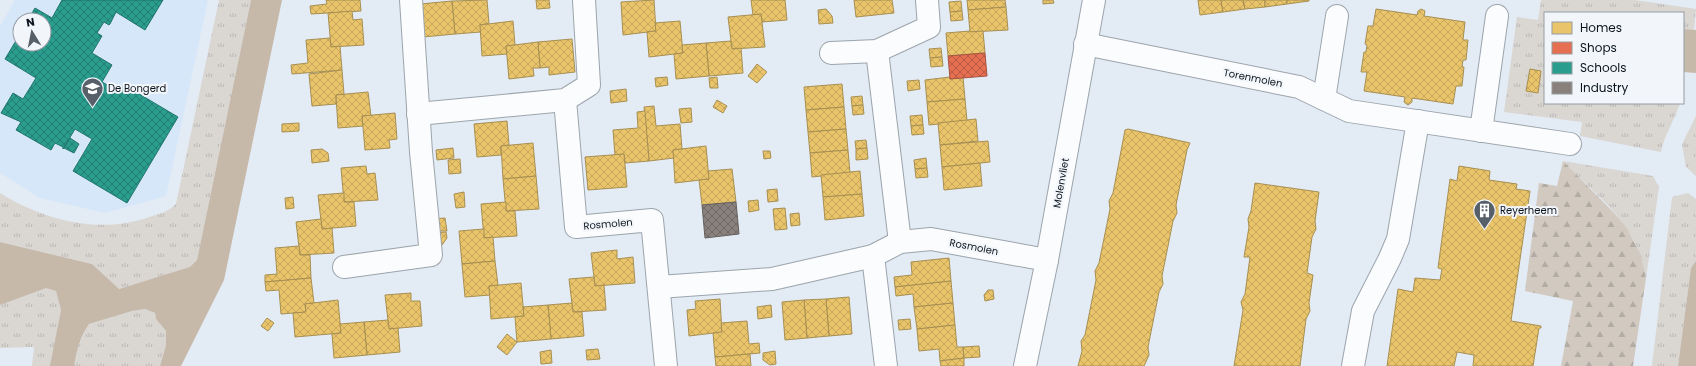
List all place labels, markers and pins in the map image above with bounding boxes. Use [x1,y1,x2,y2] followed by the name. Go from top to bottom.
[79,75,105,108] school or university icon: De Bongerd
[108,81,166,96] place label: De Bongerd
[1471,197,1497,230] building icon: Reyerheem
[1500,203,1557,218] place label: Reyerheem

